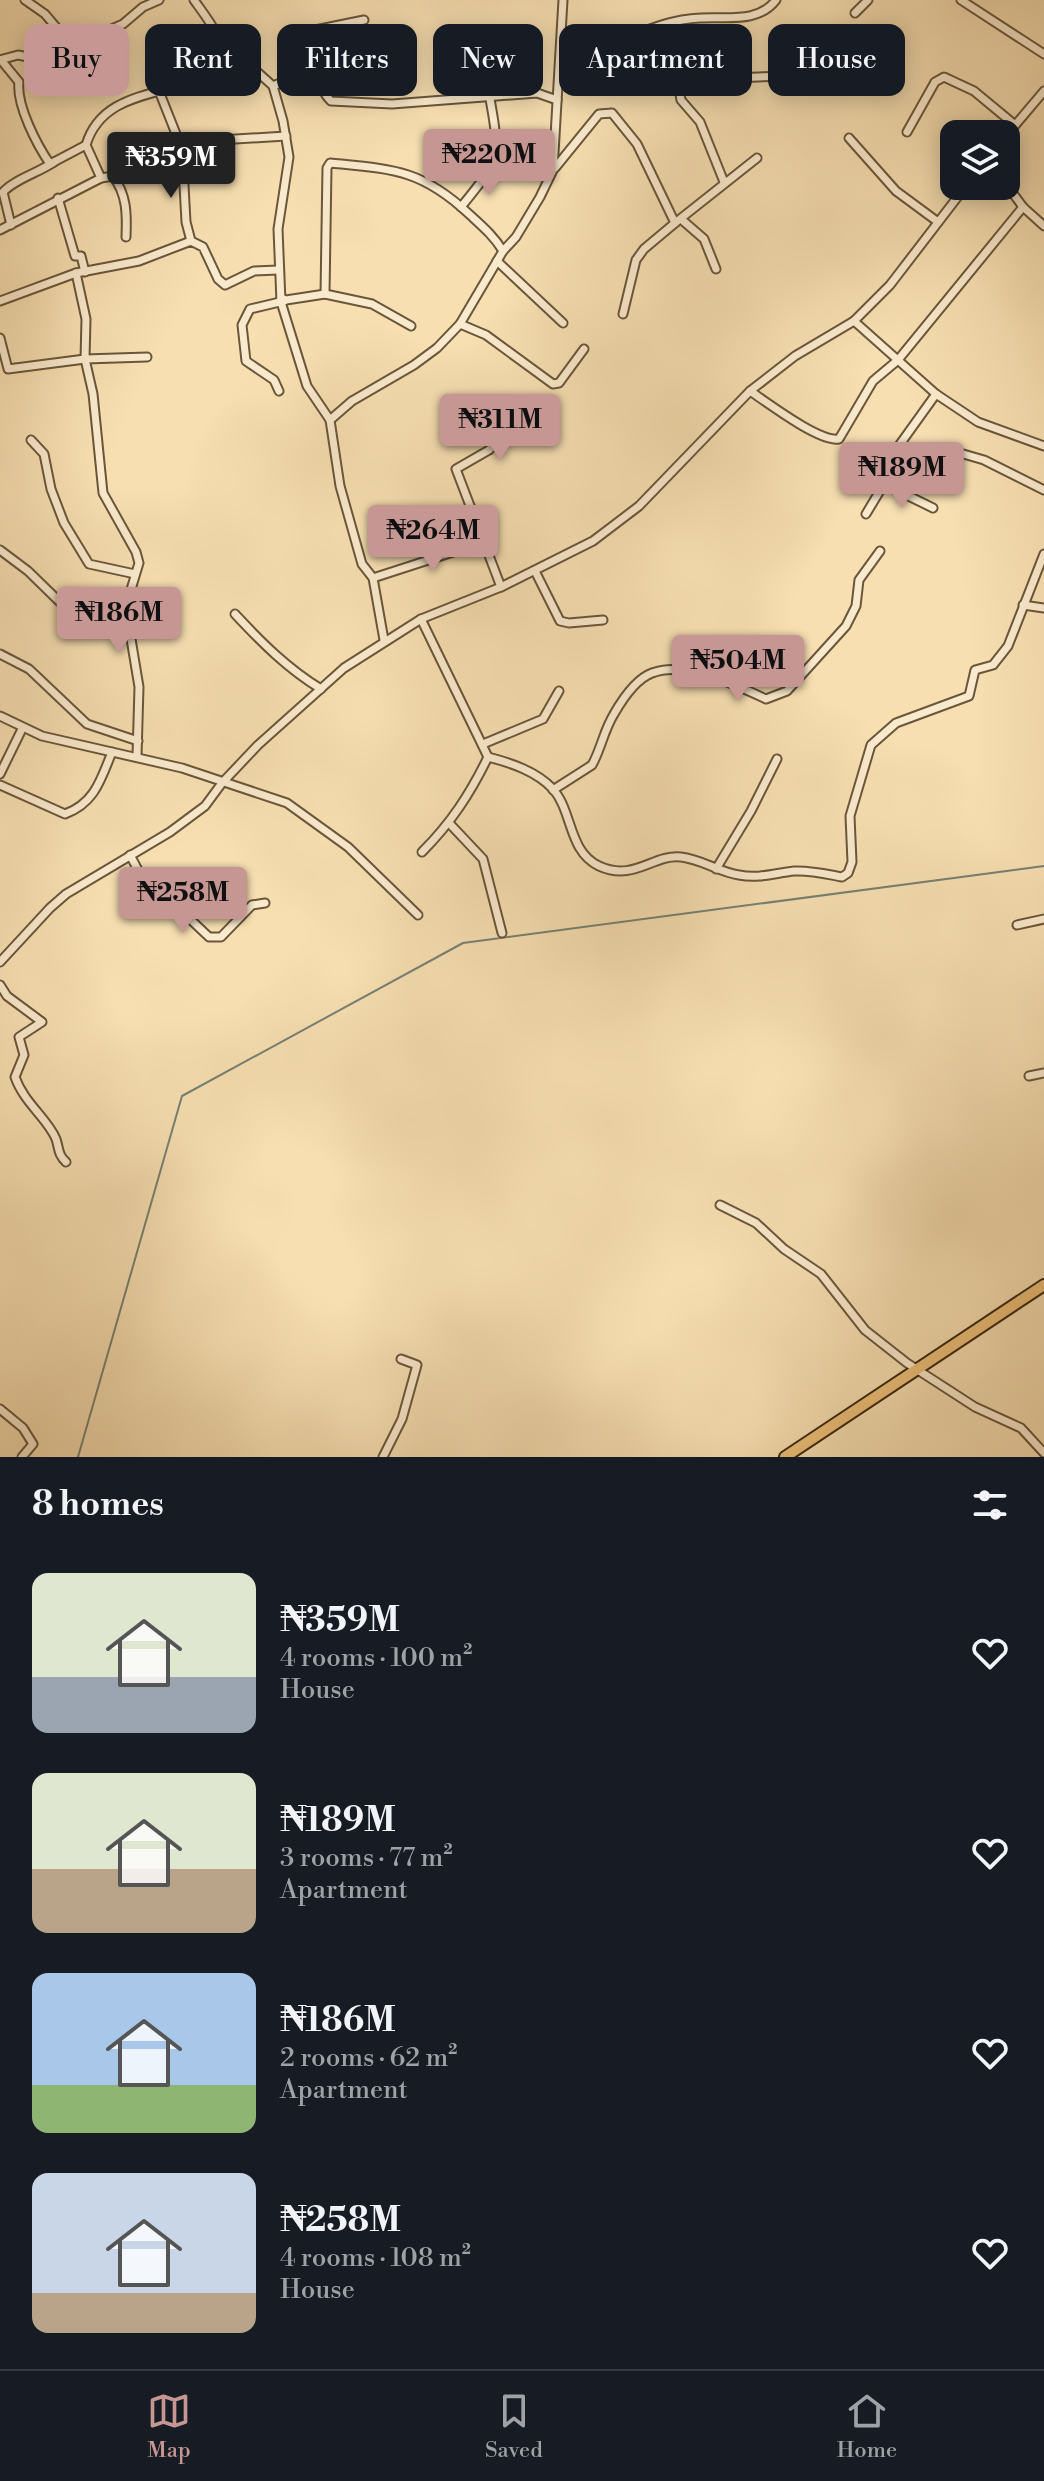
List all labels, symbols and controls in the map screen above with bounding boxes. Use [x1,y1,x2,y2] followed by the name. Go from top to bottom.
[24,24,129,96] chip: Buy
[145,24,261,96] chip: Rent
[277,24,417,96] chip: Filters
[433,24,543,96] chip: New
[559,24,752,96] chip: Apartment
[768,24,905,96] chip: House
[940,120,1020,200] map controls
[940,120,1020,200] button: layers
[433,129,545,197] pin: ₦220M
[115,132,227,200] pin: ₦359M
[442,139,536,171] text: ₦220M
[125,142,217,174] text: ₦359M
[444,394,556,462] pin: ₦311M
[458,404,542,436] text: ₦311M
[846,442,958,510] pin: ₦189M
[858,452,946,484] text: ₦189M
[377,505,489,573] pin: ₦264M
[386,515,480,547] text: ₦264M
[63,587,175,655] pin: ₦186M
[75,597,163,629] text: ₦186M
[682,635,794,703] pin: ₦504M
[690,645,786,677] text: ₦504M
[127,867,239,935] pin: ₦258M
[137,877,229,909] text: ₦258M
[968,1483,1012,1527] icon: filters
[32,1484,164,1526] text: 8 homes
[280,1600,400,1642] text: ₦359M
[96,1605,192,1701] icon: home
[968,1631,1012,1675] icon: heart
[280,1642,472,1674] text: 4 rooms · 100 m²
[280,1674,355,1706] text: House
[280,1800,396,1842] text: ₦189M
[96,1805,192,1901] icon: home
[968,1831,1012,1875] icon: heart
[280,1842,452,1874] text: 3 rooms · 77 m²
[280,1874,408,1906] text: Apartment
[280,2000,396,2042] text: ₦186M
[96,2005,192,2101] icon: home
[968,2031,1012,2075] icon: heart
[280,2042,457,2074] text: 2 rooms · 62 m²
[280,2074,408,2106] text: Apartment
[280,2200,401,2242] text: ₦258M
[96,2205,192,2301] icon: home
[968,2231,1012,2275] icon: heart
[280,2242,471,2274] text: 4 rooms · 108 m²
[280,2274,355,2306] text: House
[147,2389,191,2464] tab: Map
[485,2389,543,2464] tab: Saved
[837,2389,897,2464] tab: Home

